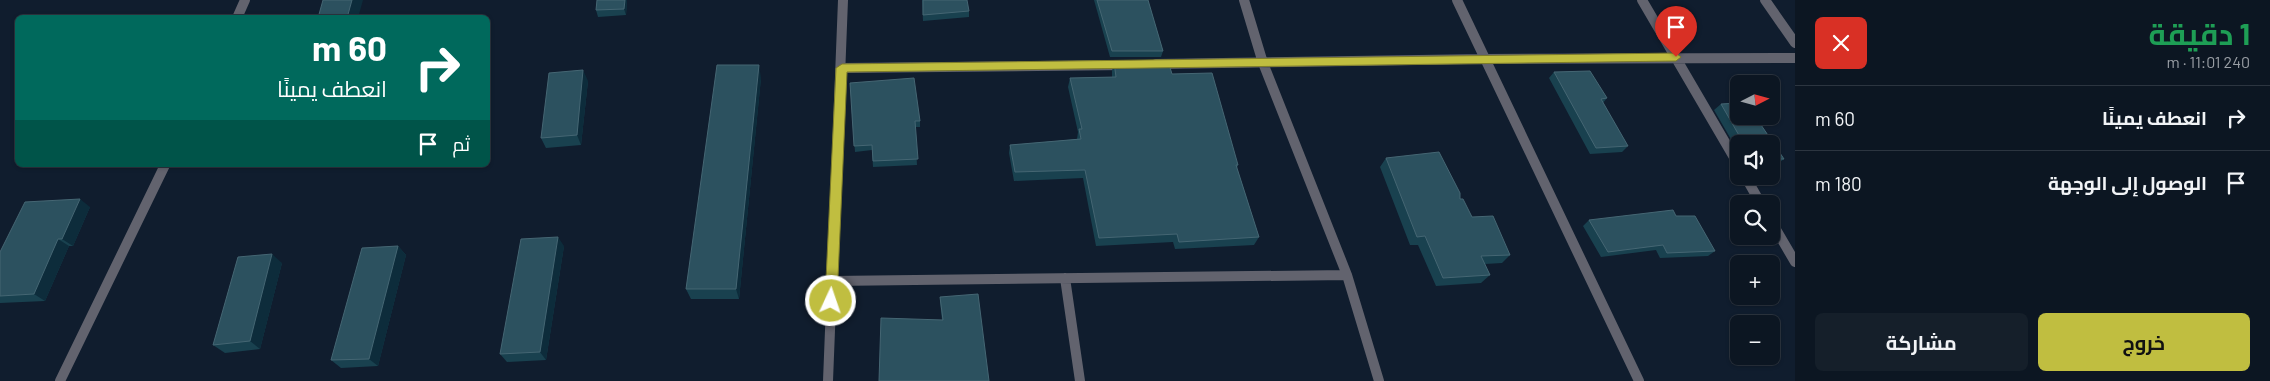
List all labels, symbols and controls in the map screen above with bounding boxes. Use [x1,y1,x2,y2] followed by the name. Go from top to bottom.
[1655,6,1697,57] pin
[1662,13,1690,41] icon: arrive
[2149,15,2250,51] text: 1 دقيقة
[1815,17,1867,69] button: close
[312,26,387,68] text: 60 m
[405,35,470,100] icon: right
[2167,52,2250,71] text: 240 m · 11:01
[277,75,387,101] text: انعطف يمينًا
[1730,75,1780,125] north arrow
[1730,75,1780,365] map controls
[2222,104,2250,132] icon: right
[2102,106,2207,129] text: انعطف يمينًا
[1815,107,1855,130] text: 60 m
[414,130,442,158] icon: arrive
[452,132,470,155] text: ثم
[1730,135,1780,185] button: sound
[2222,169,2250,197] icon: arrive
[2048,171,2207,194] text: الوصول إلى الوجهة
[1815,172,1862,195] text: 180 m
[1730,195,1780,245] button: search
[1730,255,1780,305] button: +
[804,274,856,326] position arrow
[1815,313,2028,371] button: مشاركة
[2038,313,2250,371] button: خروج
[1730,315,1780,365] button: −

